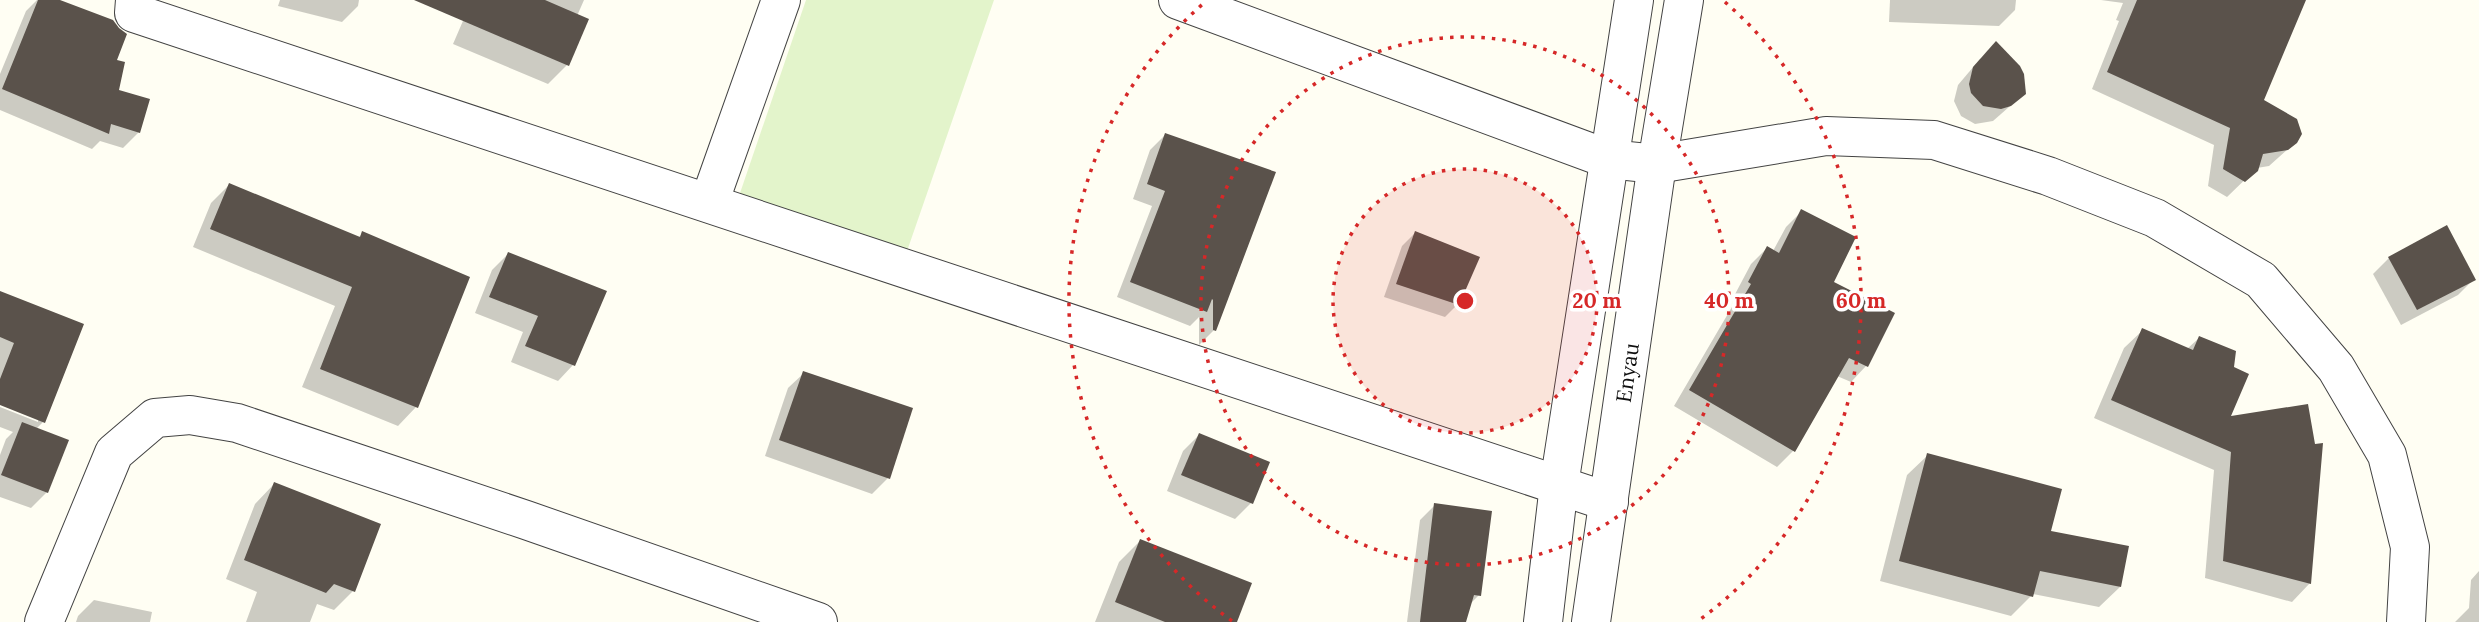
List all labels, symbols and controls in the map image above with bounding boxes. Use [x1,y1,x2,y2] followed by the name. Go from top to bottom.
[1572,287,1622,314] text: 20 m
[1704,287,1754,314] text: 40 m
[1836,287,1886,314] text: 60 m
[1453,289,1477,313] centre of rings
[1609,341,1645,404] street label: Enyau

